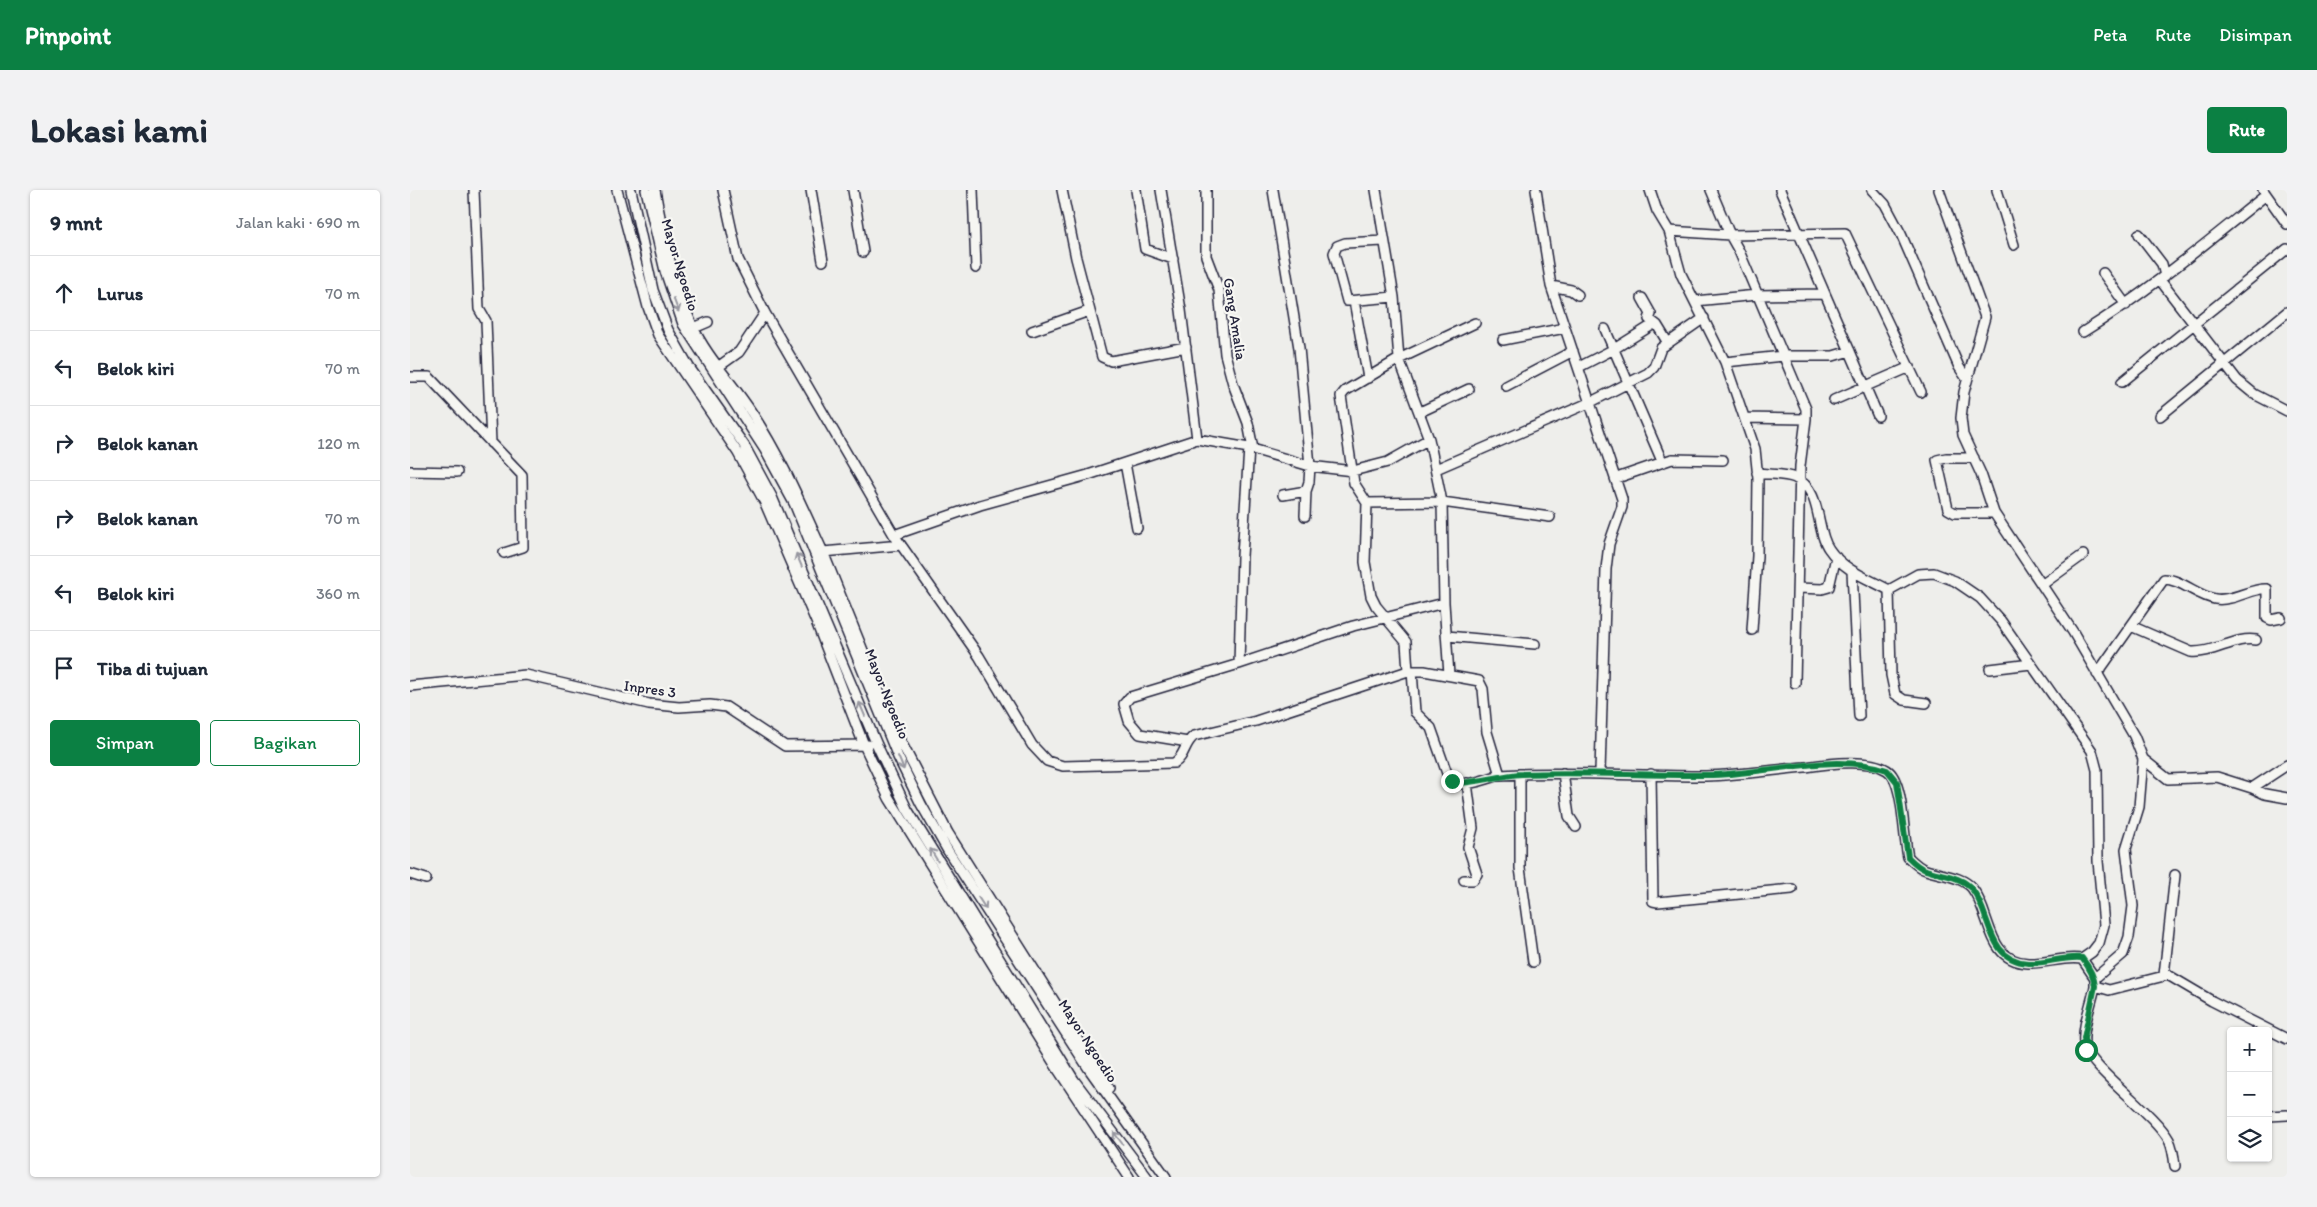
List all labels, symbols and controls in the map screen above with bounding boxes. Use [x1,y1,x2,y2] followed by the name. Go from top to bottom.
[25,21,111,50] text: Pinpoint
[2093,24,2127,46] text: Peta
[2155,24,2191,46] text: Rute
[2219,24,2292,46] text: Disimpan
[2207,107,2287,153] button: Rute
[30,109,208,151] text: Lokasi kami
[50,210,102,235] text: 9 mnt
[236,213,360,232] text: Jalan kaki · 690 m
[657,217,703,313] street label: Mayor Ngoedio
[1220,277,1250,362] street label: Gang Amalia
[50,279,78,307] icon: ahead
[97,282,143,305] text: Lurus
[325,284,360,303] text: 70 m
[672,297,681,312] one-way arrow
[50,354,78,382] icon: left
[97,357,174,380] text: Belok kiri
[325,359,360,378] text: 70 m
[50,429,78,457] icon: right
[97,432,198,455] text: Belok kanan
[317,434,360,453] text: 120 m
[50,504,78,532] icon: right
[97,507,198,530] text: Belok kanan
[325,509,360,528] text: 70 m
[794,553,804,568] one-way arrow
[50,579,78,607] icon: left
[97,582,174,605] text: Belok kiri
[316,584,360,603] text: 360 m
[861,646,913,742] street label: Mayor Ngoedio
[50,654,78,682] icon: arrive
[97,657,208,680] text: Tiba di tujuan
[623,676,677,702] street label: Inpres 3
[857,702,866,717] one-way arrow
[50,720,200,766] button: Simpan
[210,720,360,766] button: Bagikan
[896,755,906,770] one-way arrow
[1441,770,1464,793] route end
[929,848,939,862] one-way arrow
[978,896,988,910] one-way arrow
[1054,996,1122,1086] street label: Mayor Ngoedio
[2227,1027,2272,1162] map controls
[2227,1027,2272,1072] button: +
[2075,1039,2098,1062] route start
[2227,1072,2272,1117] button: −
[2227,1117,2272,1162] button: layers
[1112,1132,1123,1145] one-way arrow

